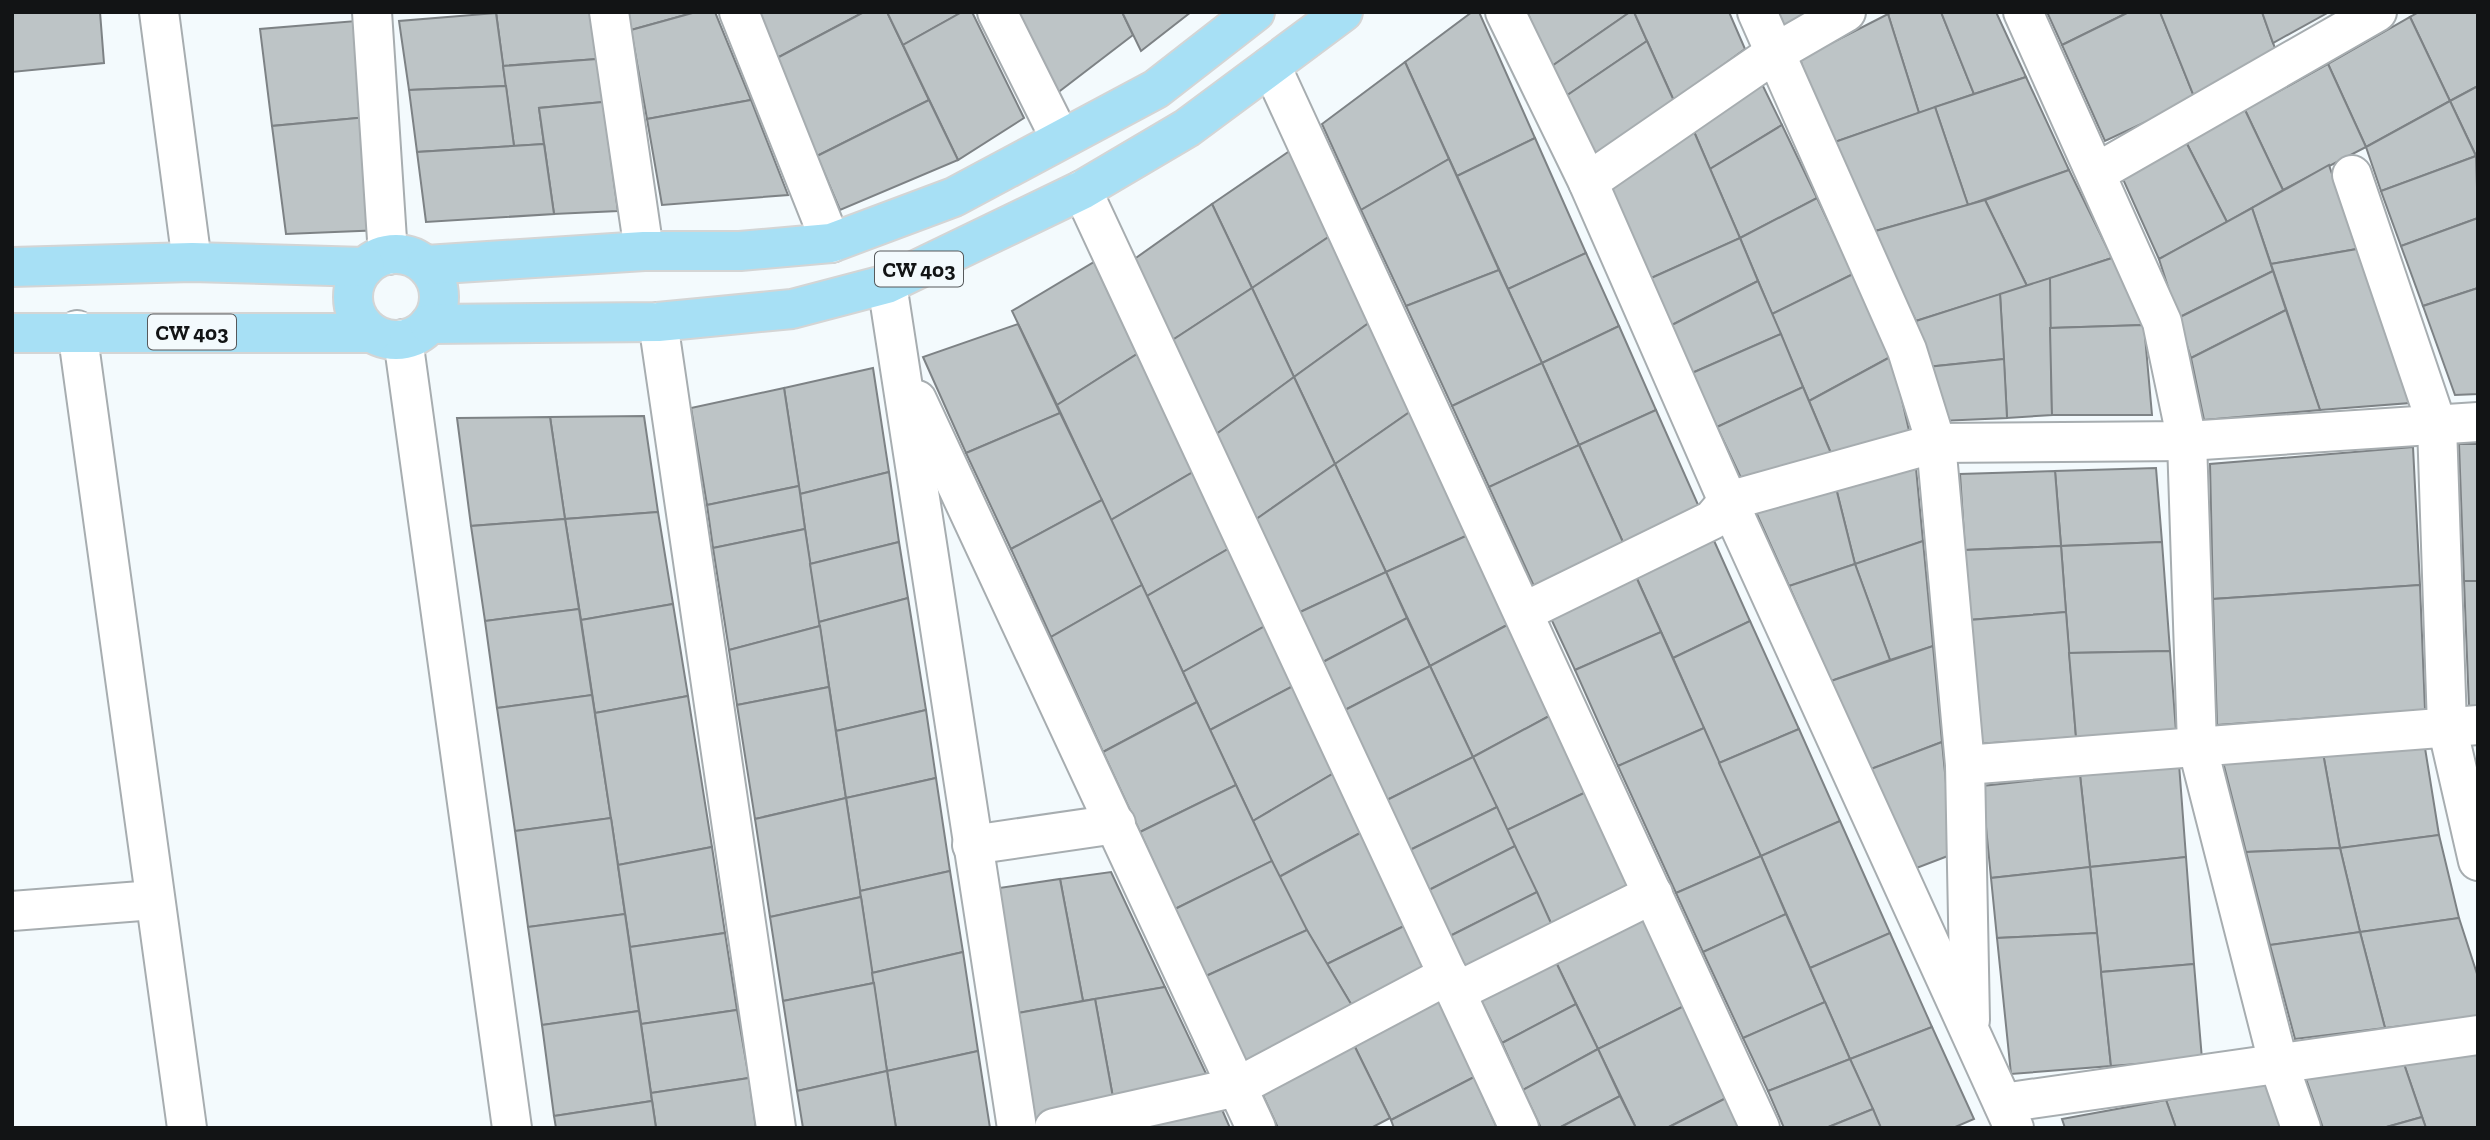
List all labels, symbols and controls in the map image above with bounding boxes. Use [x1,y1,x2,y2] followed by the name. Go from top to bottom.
[875,252,963,286] road number: CW 403
[148,314,236,350] road number: CW 403

